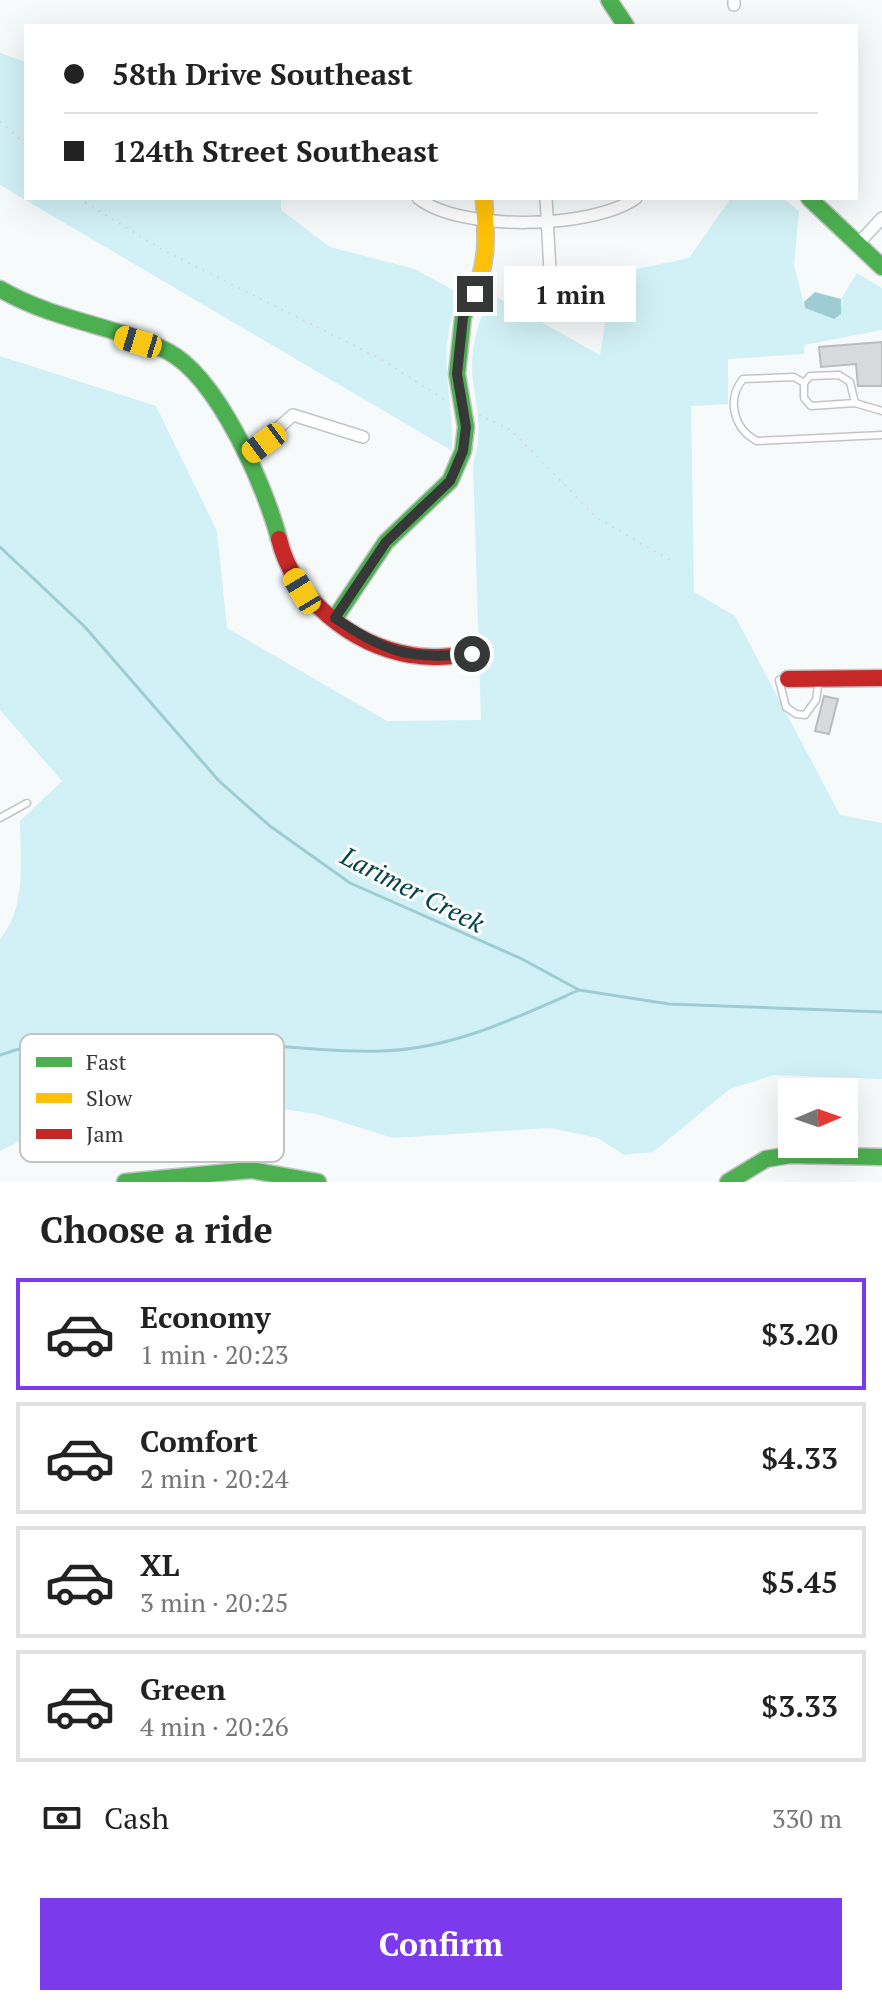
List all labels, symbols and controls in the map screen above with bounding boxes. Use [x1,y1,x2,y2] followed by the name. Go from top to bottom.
[112,54,413,94] text: 58th Drive Southeast
[112,131,439,171] text: 124th Street Southeast
[503,266,635,322] callout: 1 min
[457,276,493,312] route end
[534,277,606,311] text: 1 min
[112,324,164,360] car
[238,419,290,467] car
[279,564,325,618] car
[454,636,490,672] route start
[335,838,491,940] water label: Larimer Creek
[20,1034,284,1162] legend
[86,1047,127,1076] text: Fast
[778,1078,858,1158] north arrow
[778,1078,858,1158] map controls
[86,1083,133,1112] text: Slow
[86,1119,124,1148] text: Jam
[40,1206,273,1253] text: Choose a ride
[140,1297,271,1337] text: Economy
[44,1298,116,1370] icon: car
[761,1314,838,1354] text: $3.20
[140,1337,289,1371] text: 1 min · 20:23
[140,1421,258,1461] text: Comfort
[44,1422,116,1494] icon: car
[761,1438,838,1478] text: $4.33
[140,1461,289,1495] text: 2 min · 20:24
[140,1545,179,1585] text: XL
[44,1546,116,1618] icon: car
[761,1562,838,1602] text: $5.45
[140,1585,289,1619] text: 3 min · 20:25
[140,1669,226,1709] text: Green
[44,1670,116,1742] icon: car
[761,1686,838,1726] text: $3.33
[140,1709,289,1743] text: 4 min · 20:26
[40,1796,84,1840] icon: cash
[104,1798,169,1838] text: Cash
[772,1801,842,1835] text: 330 m
[40,1898,842,1990] button: Confirm

